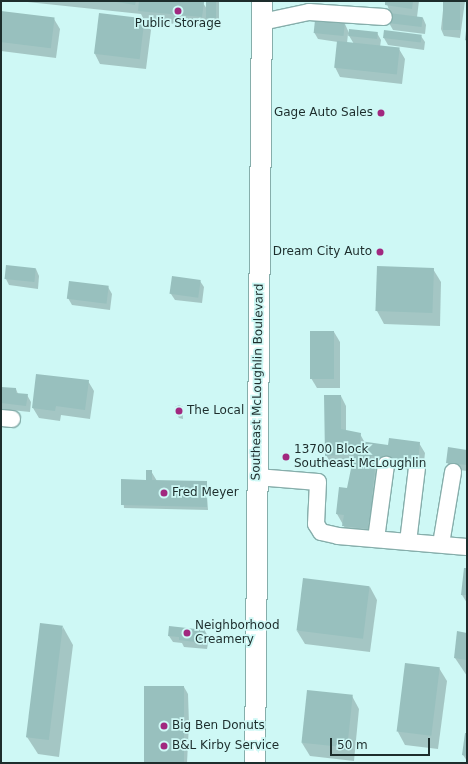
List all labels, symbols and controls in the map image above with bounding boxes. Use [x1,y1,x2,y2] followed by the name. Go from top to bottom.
[173,6,183,16] marker: Public Storage
[135,17,221,31] place label: Public Storage
[274,106,373,120] place label: Gage Auto Sales
[376,108,386,118] marker: Gage Auto Sales
[273,245,372,259] place label: Dream City Auto
[375,247,385,257] marker: Dream City Auto
[249,284,267,480] street label: Southeast McLoughlin Boulevard
[187,404,244,418] place label: The Local
[174,406,184,416] marker: The Local
[294,443,426,471] place label: 13700 Block Southeast McLoughlin
[281,452,291,462] marker: 13700 Block Southeast McLoughlin
[172,486,239,500] place label: Fred Meyer
[159,488,169,498] marker: Fred Meyer
[195,619,280,647] place label: Neighborhood Creamery
[182,628,192,638] marker: Neighborhood Creamery
[172,719,265,733] place label: Big Ben Donuts
[159,721,169,731] marker: Big Ben Donuts
[332,730,432,756] scale bar
[337,738,368,752] text: 50 m
[172,739,279,753] place label: B&L Kirby Service
[159,741,169,751] marker: B&L Kirby Service

